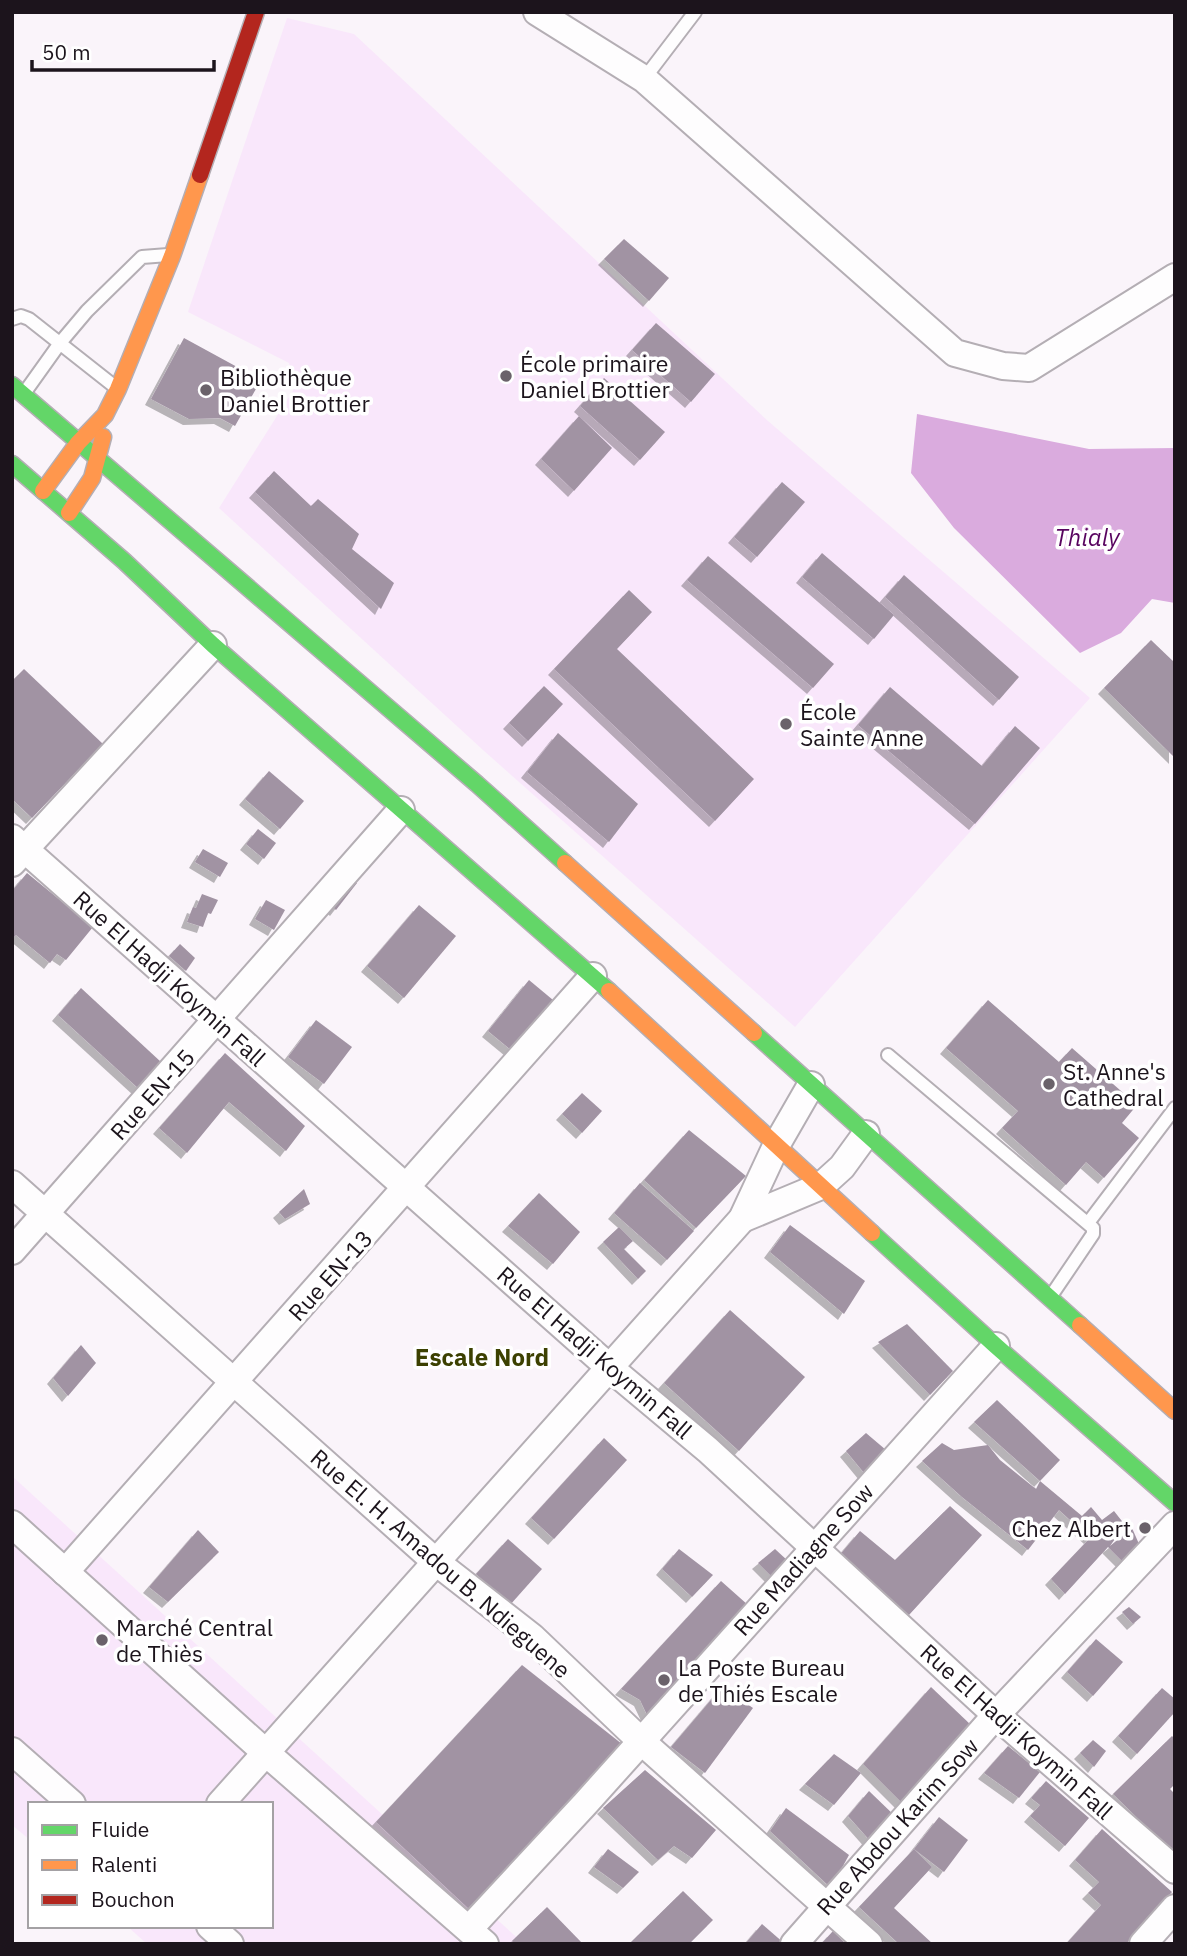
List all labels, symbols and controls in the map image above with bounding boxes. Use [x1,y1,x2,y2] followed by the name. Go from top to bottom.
[32,28,214,72] scale bar
[42,38,91,66] text: 50 m
[520,348,670,404] place label: École primaire Daniel Brottier
[220,362,370,418] place label: Bibliothèque Daniel Brottier
[498,368,514,384] marker: École primaire Daniel Brottier
[198,382,214,398] marker: Bibliothèque Daniel Brottier
[1054,521,1121,553] water label: Thialy
[800,696,924,752] place label: École Sainte Anne
[778,716,794,732] marker: École Sainte Anne
[67,884,273,1072] street label: Rue El Hadji Koymin Fall
[103,1042,201,1146] street label: Rue EN-15
[1063,1056,1166,1112] place label: St. Anne's Cathedral
[1041,1076,1057,1092] marker: St. Anne's Cathedral
[281,1223,379,1327] street label: Rue EN-13
[491,1259,699,1445] street label: Rue El Hadji Koymin Fall
[415,1341,549,1373] district label: Escale Nord
[305,1442,577,1684] street label: Rue El. H. Amadou B. Ndieguene
[727,1476,879,1642] street label: Rue Madiagne Sow
[1011,1513,1131,1543] place label: Chez Albert
[1137,1520,1153,1536] marker: Chez Albert
[116,1612,273,1668] place label: Marché Central de Thiès
[94,1632,110,1648] marker: Marché Central de Thiès
[914,1637,1120,1825] street label: Rue El Hadji Koymin Fall
[678,1652,845,1708] place label: La Poste Bureau de Thiés Escale
[656,1672,672,1688] marker: La Poste Bureau de Thiés Escale
[809,1731,985,1921] street label: Rue Abdou Karim Sow
[28,1802,273,1928] legend
[91,1815,149,1843] text: Fluide
[91,1850,157,1878] text: Ralenti
[91,1885,175,1913] text: Bouchon

